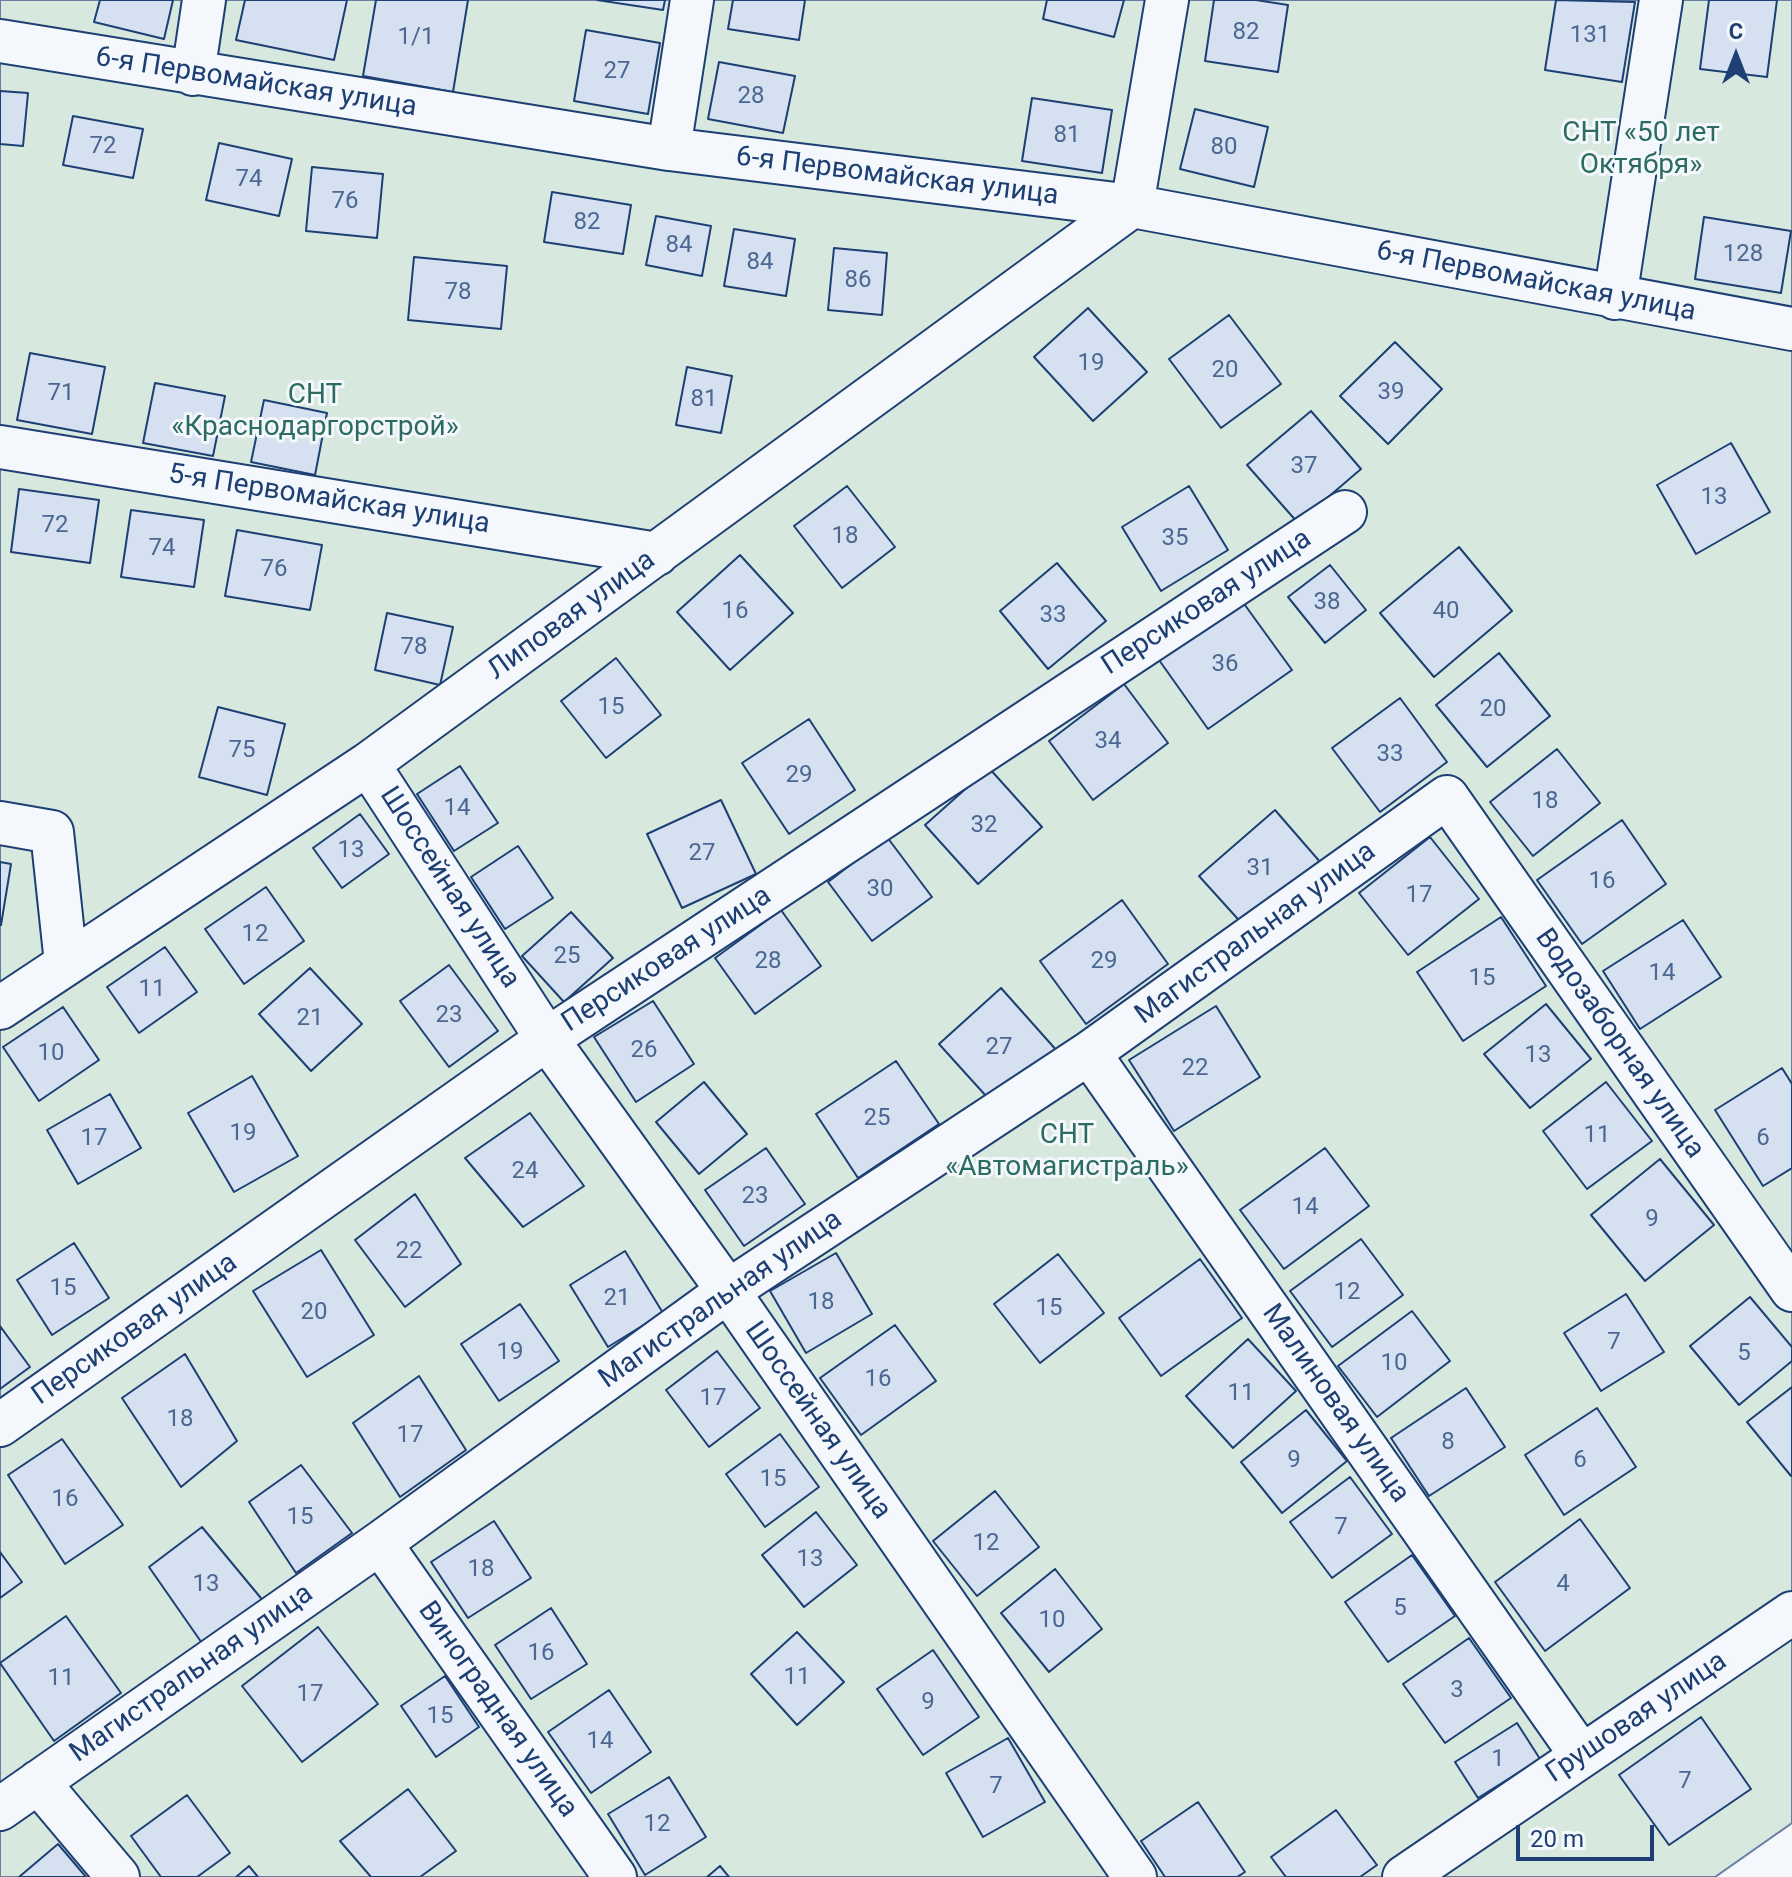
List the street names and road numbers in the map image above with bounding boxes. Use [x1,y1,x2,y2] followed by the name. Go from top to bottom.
[93,41,419,125] street label: 6-я Первомайская улица
[734,141,1060,213] street label: 6-я Первомайская улица
[1373,235,1699,329] street label: 6-я Первомайская улица
[166,458,492,542] street label: 5-я Первомайская улица
[1096,523,1318,683] street label: Персиковая улица
[482,544,662,688] street label: Липовая улица
[371,781,527,995] street label: Шоссейная улица
[1129,836,1383,1032] street label: Магистральная улица
[556,880,778,1040] street label: Персиковая улица
[1527,923,1711,1165] street label: Водозаборная улица
[593,1203,849,1397] street label: Магистральная улица
[26,1247,244,1413] street label: Персиковая улица
[1254,1298,1416,1510] street label: Малиновая улица
[736,1316,898,1526] street label: Шоссейная улица
[64,1577,320,1771] street label: Магистральная улица
[410,1596,584,1824] street label: Виноградная улица
[1540,1645,1734,1791] street label: Грушовая улица

